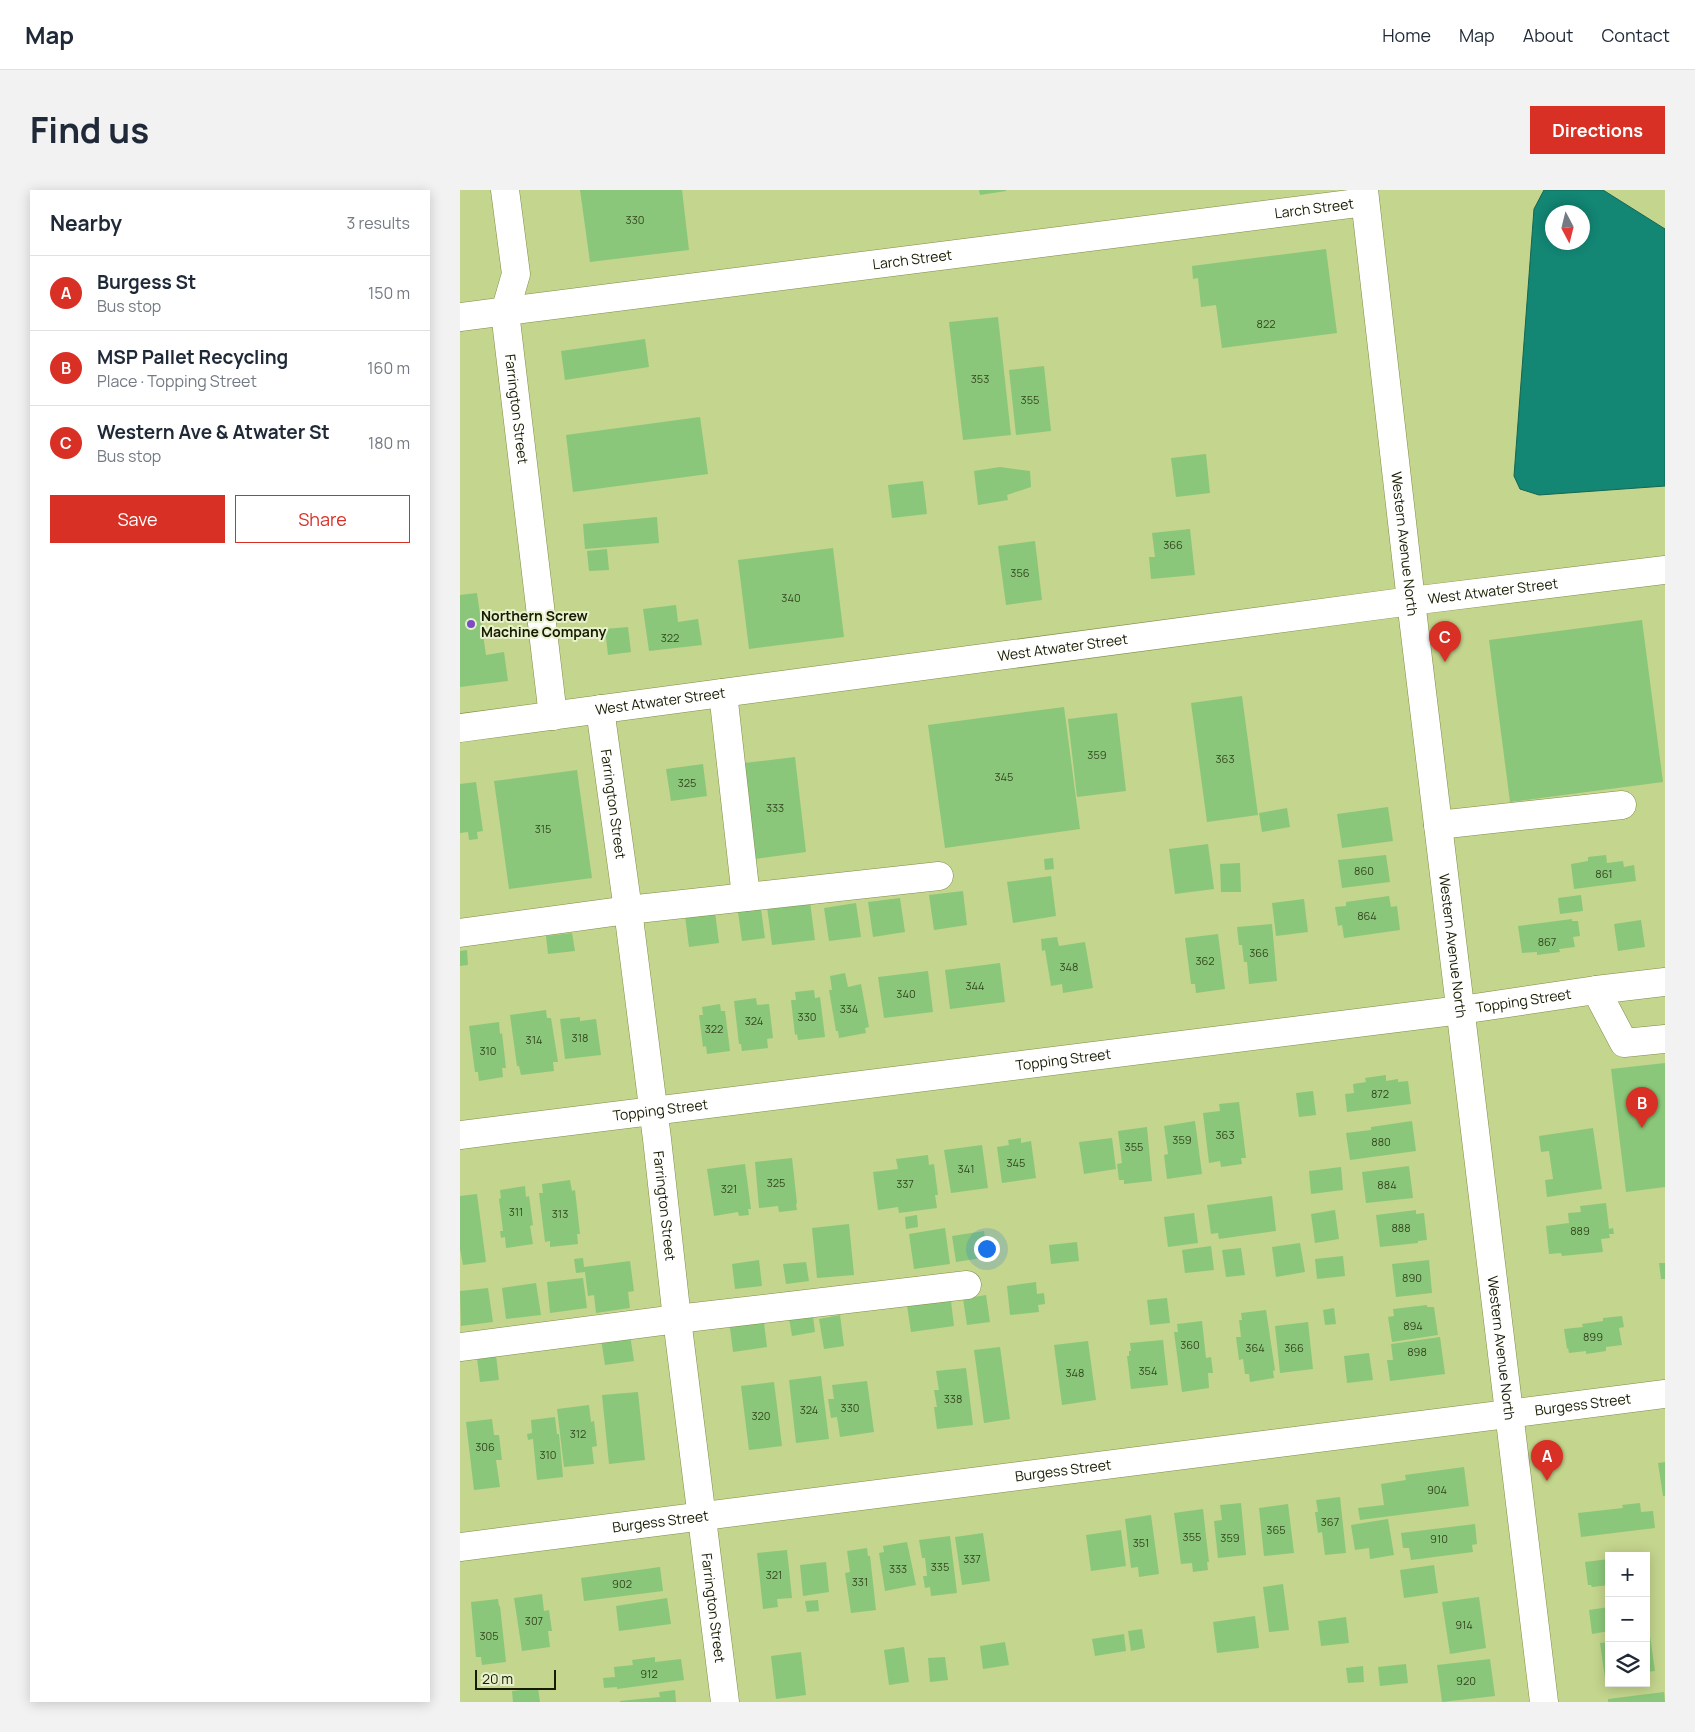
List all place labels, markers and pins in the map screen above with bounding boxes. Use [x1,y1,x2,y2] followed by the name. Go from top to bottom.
[481,606,606,641] place label: Northern Screw Machine Company
[465,618,477,630] marker: Northern Screw Machine Company
[1429,621,1461,662] pin: C
[1626,1087,1658,1128] pin: B
[1531,1440,1563,1481] pin: A

